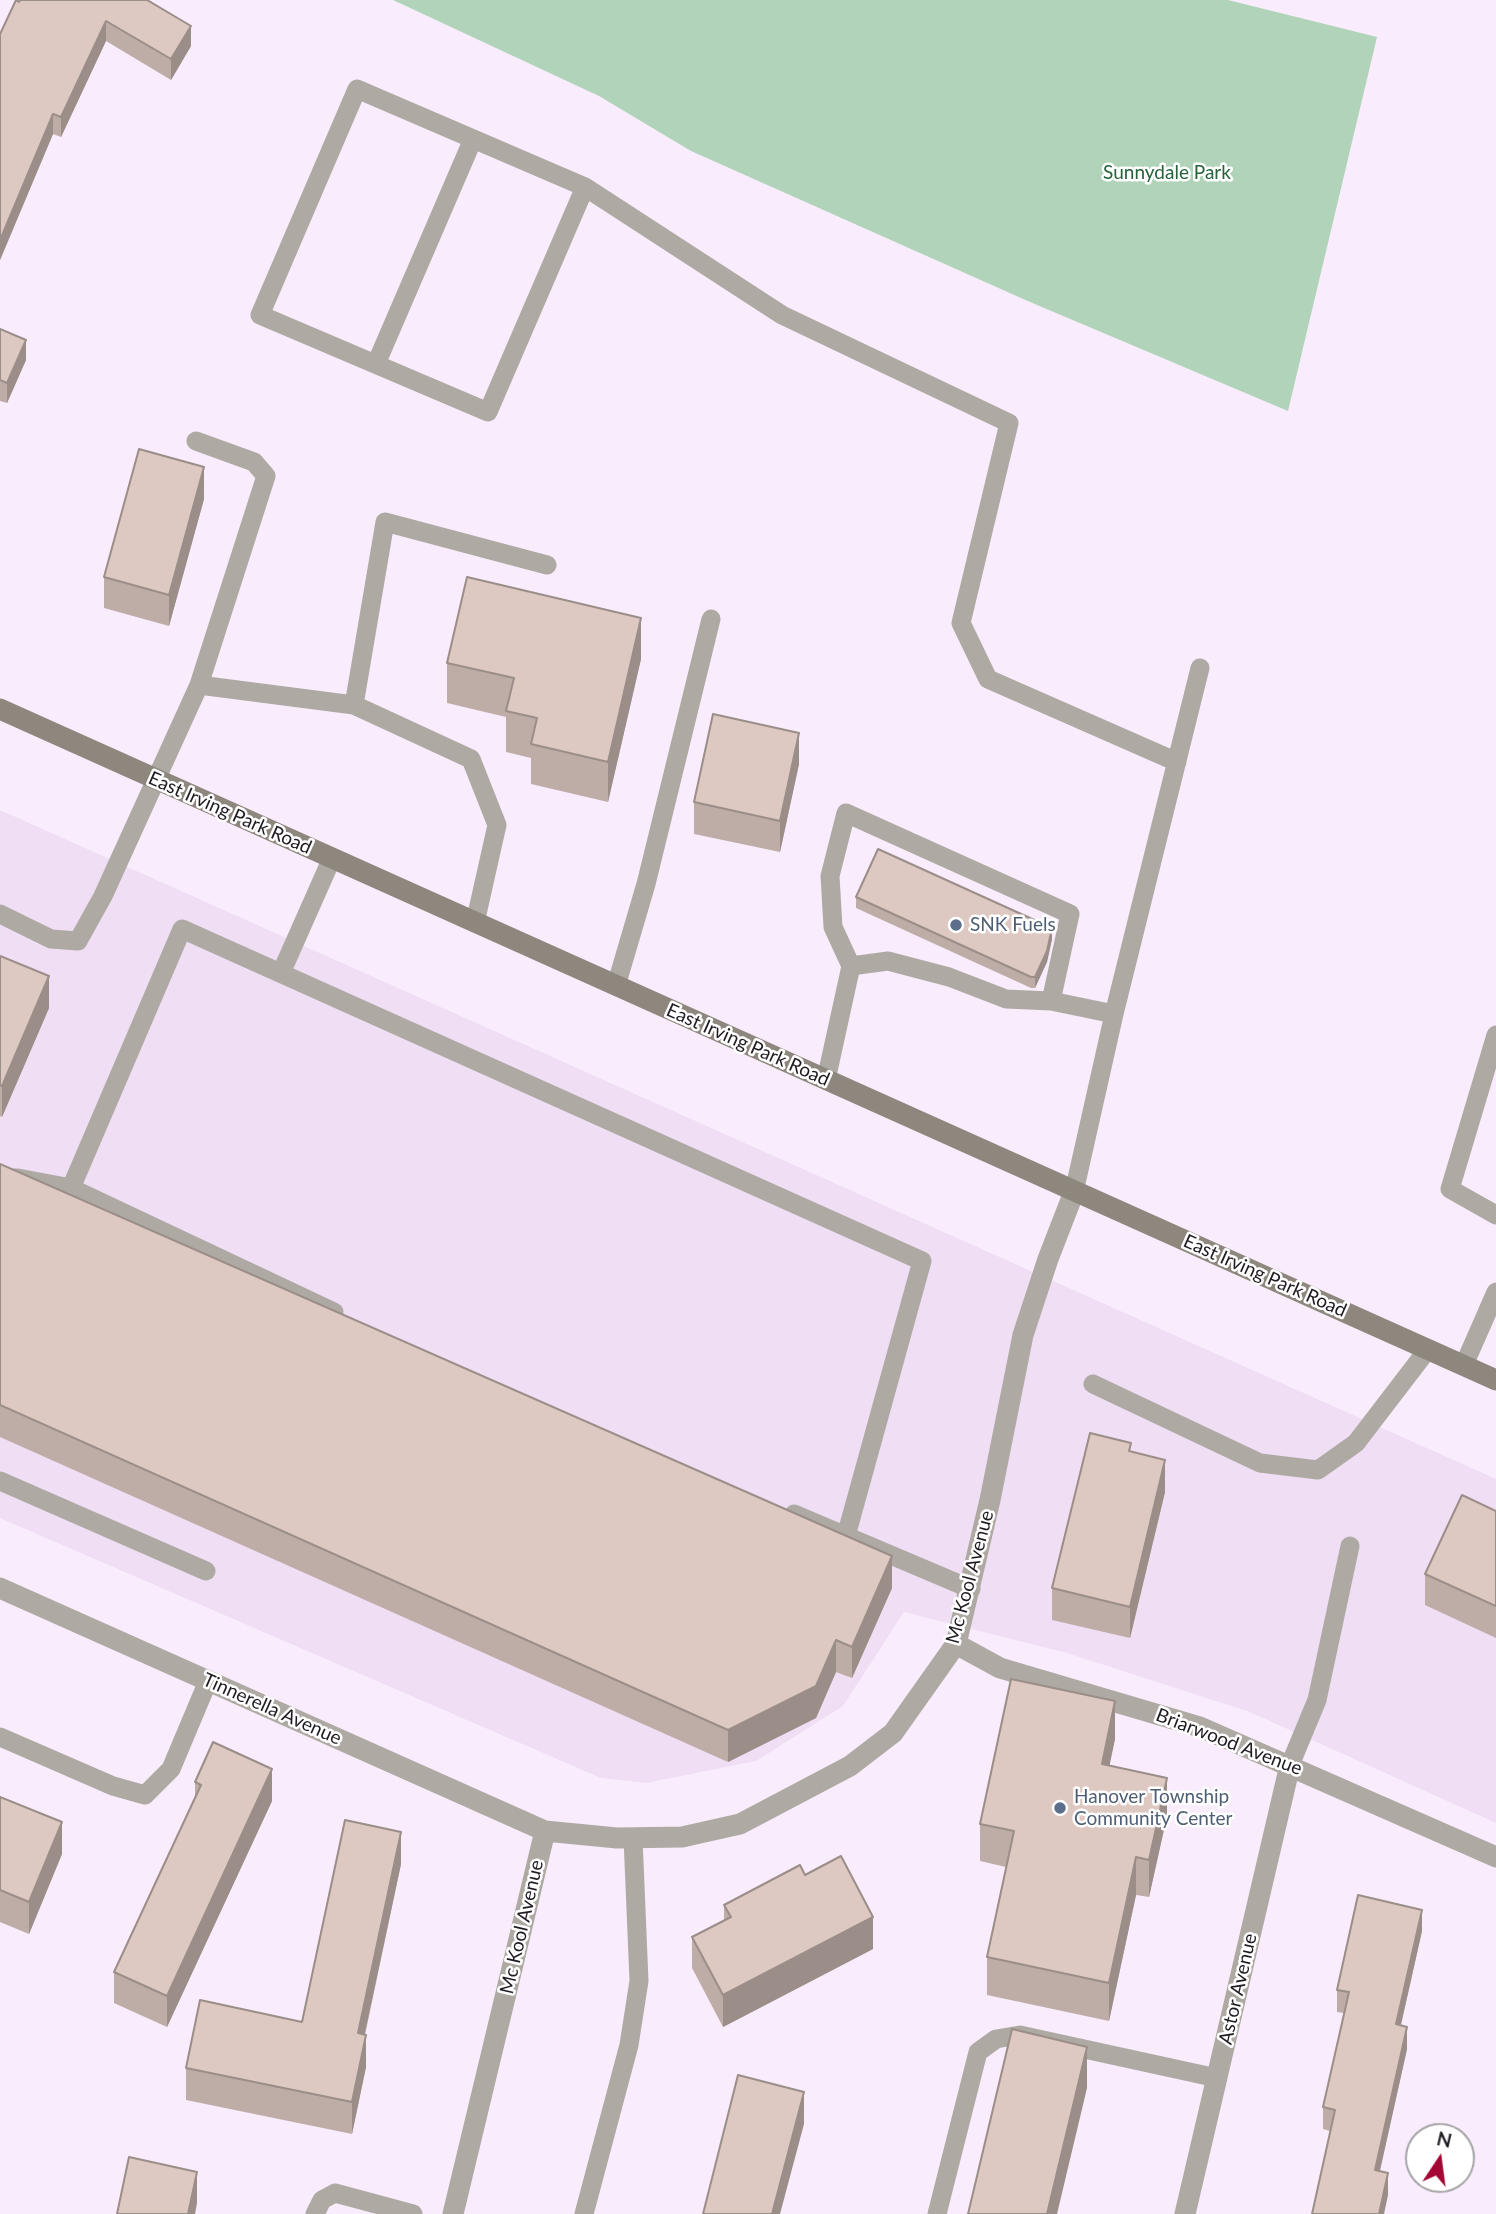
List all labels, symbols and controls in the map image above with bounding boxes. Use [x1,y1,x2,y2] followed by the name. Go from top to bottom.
[1103,162,1231,184] park label: Sunnydale Park
[145,767,315,859] street label: East Irving Park Road
[970,914,1056,936] place label: SNK Fuels
[948,917,964,933] marker: SNK Fuels
[663,999,833,1091] street label: East Irving Park Road
[1180,1230,1350,1322] street label: East Irving Park Road
[941,1508,999,1646] street label: Mc Kool Avenue
[199,1668,345,1750] street label: Tinnerella Avenue
[1153,1704,1305,1780] street label: Briarwood Avenue
[1074,1786,1232,1830] place label: Hanover Township Community Center
[1052,1800,1068,1816] marker: Hanover Township Community Center
[495,1858,549,1996] street label: Mc Kool Avenue
[1214,1931,1262,2047] street label: Astor Avenue
[1405,2123,1475,2193] north arrow
[1435,2126,1454,2152] text: N

